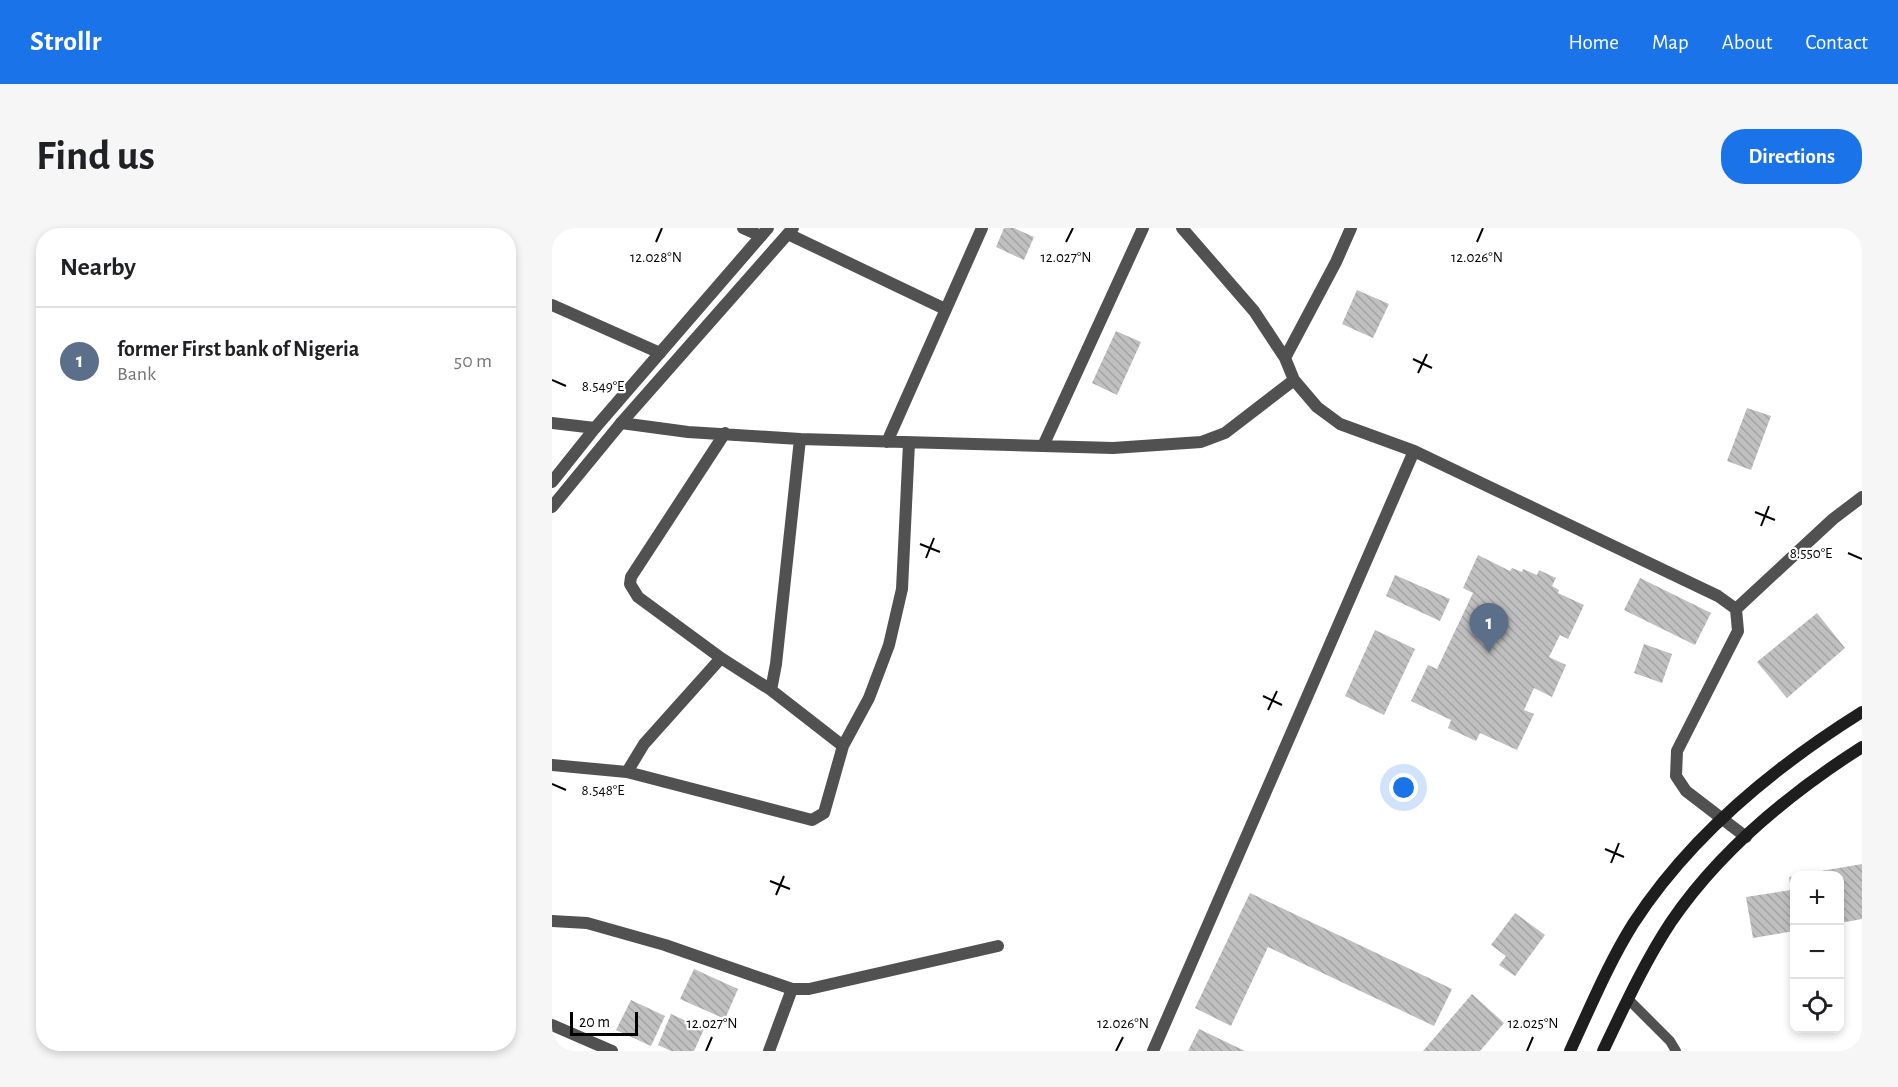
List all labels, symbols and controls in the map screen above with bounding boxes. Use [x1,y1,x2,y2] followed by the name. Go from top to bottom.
[30,28,101,56] text: Strollr
[1568,32,1619,53] text: Home
[1652,32,1689,53] text: Map
[1722,32,1772,53] text: About
[1805,32,1868,53] text: Contact
[1721,129,1862,184] button: Directions
[36,135,155,177] text: Find us
[630,250,682,265] text: 12.028°N
[1040,250,1092,265] text: 12.027°N
[1451,250,1503,265] text: 12.026°N
[60,254,136,280] text: Nearby
[117,338,359,360] text: former First bank of Nigeria
[76,351,83,371] text: 1
[454,351,492,371] text: 50 m
[117,364,156,384] text: Bank
[582,379,624,394] text: 8.549°E
[1790,546,1832,561] text: 8.550°E
[1470,604,1508,653] pin: 1
[1389,773,1418,802] your location
[582,783,624,798] text: 8.548°E
[1790,871,1844,1033] map controls
[1790,871,1844,925] button: +
[1790,925,1844,979] button: −
[1790,979,1844,1033] button: locate
[570,1009,638,1036] scale bar
[579,1014,610,1030] text: 20 m
[686,1016,738,1031] text: 12.027°N
[1097,1016,1149,1031] text: 12.026°N
[1507,1016,1559,1031] text: 12.025°N

